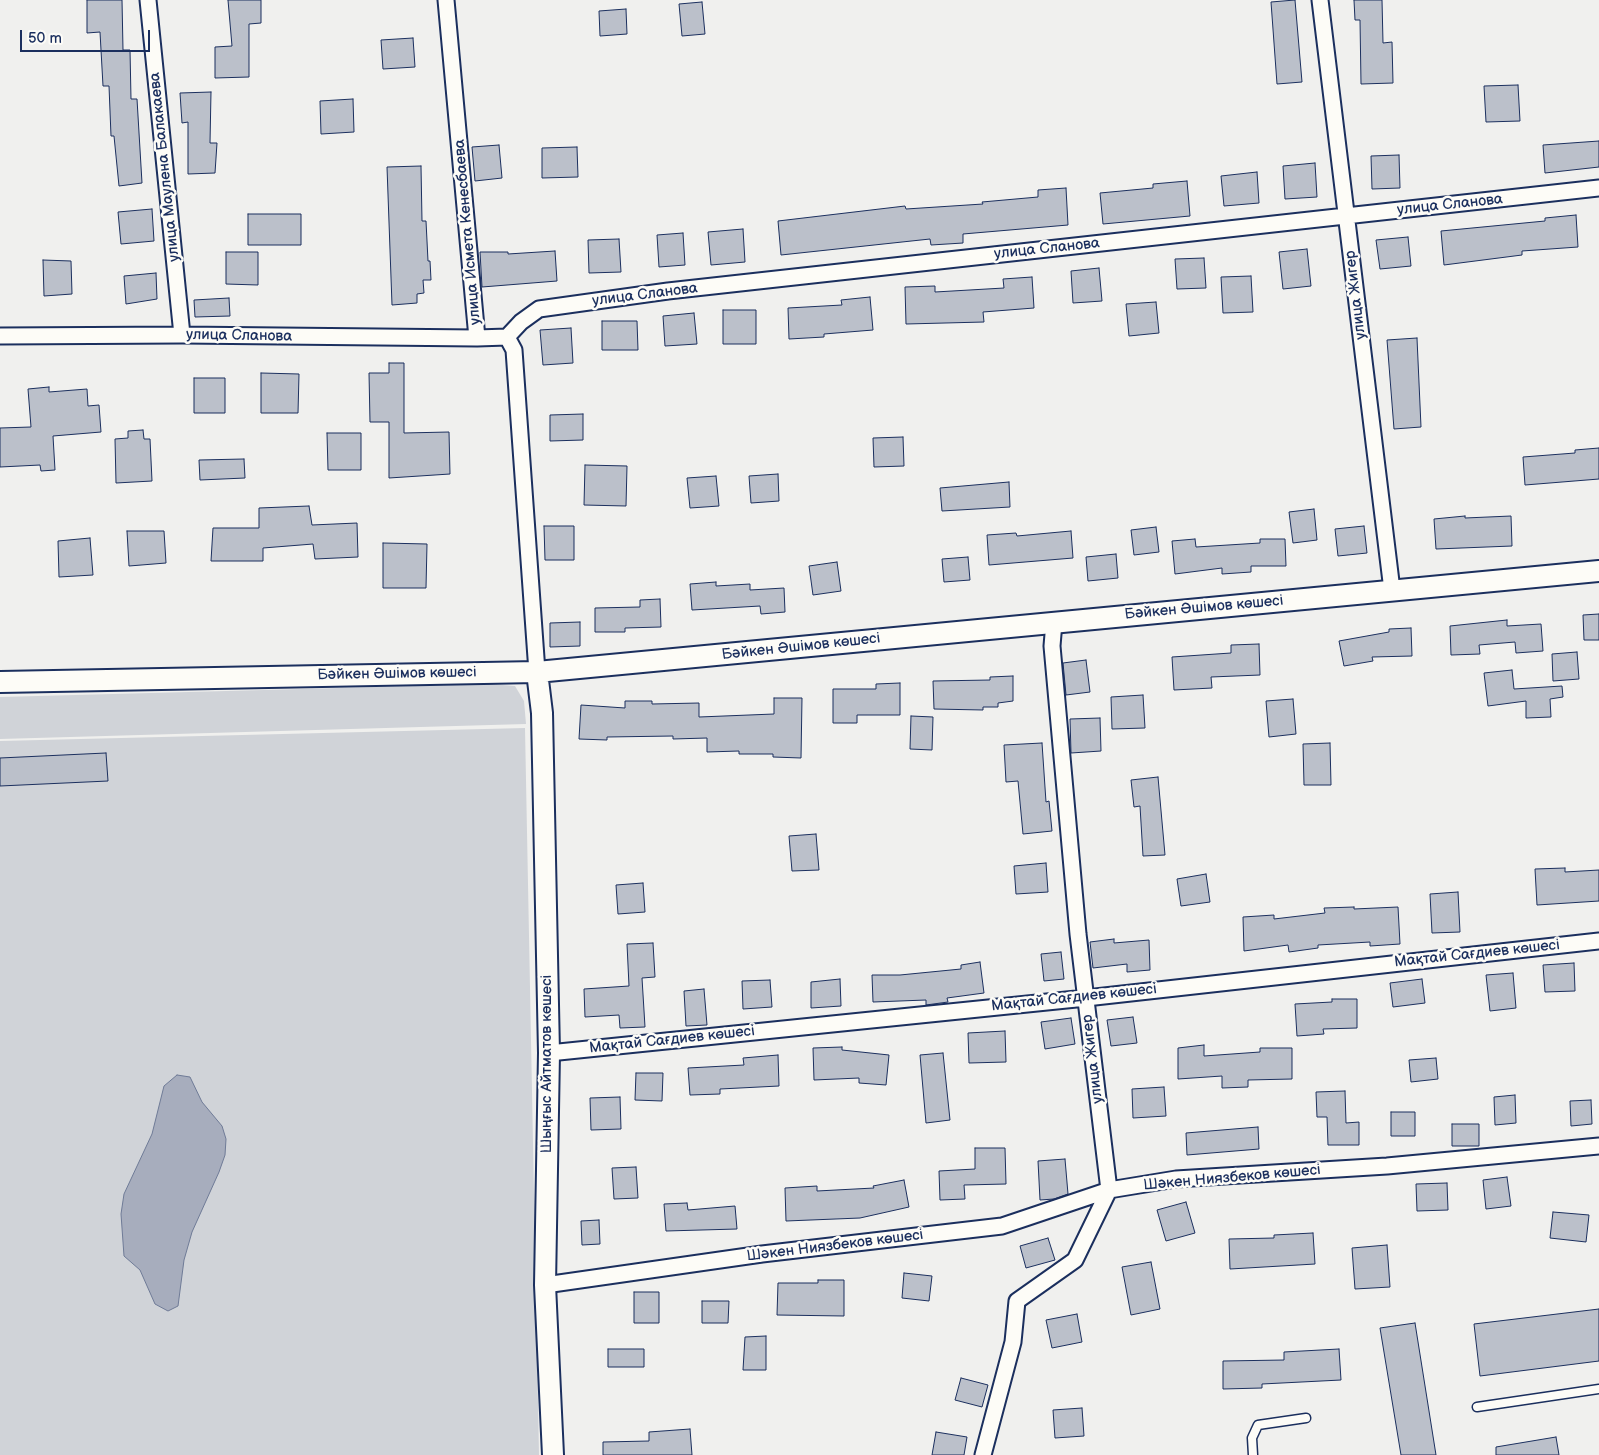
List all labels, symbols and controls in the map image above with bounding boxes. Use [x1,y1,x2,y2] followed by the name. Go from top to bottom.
[22,20,152,52] scale bar
[28,29,62,48] text: 50 m
[146,71,184,263] street label: улица Маулена Балакаева
[451,138,485,326] street label: улица Исмета Кенесбаева
[1396,191,1504,219] street label: улица Сланова
[993,235,1101,263] street label: улица Сланова
[1342,249,1370,341] street label: улица Жигер
[591,280,699,310] street label: улица Сланова
[186,326,292,346] street label: улица Сланова
[1124,592,1284,624] street label: Бәйкен Әшімов көшесі
[721,630,881,664] street label: Бәйкен Әшімов көшесі
[317,664,477,684] street label: Бәйкен Әшімов көшесі
[1393,936,1561,972] street label: Мақтай Сағдиев көшесі
[538,975,556,1153] street label: Шыңғыс Айтматов көшесі
[990,980,1158,1016] street label: Мақтай Сағдиев көшесі
[1079,1013,1107,1105] street label: улица Жигер
[588,1022,756,1058] street label: Мақтай Сағдиев көшесі
[1143,1161,1321,1195] street label: Шәкен Ниязбеков көшесі
[746,1226,924,1266] street label: Шәкен Ниязбеков көшесі

